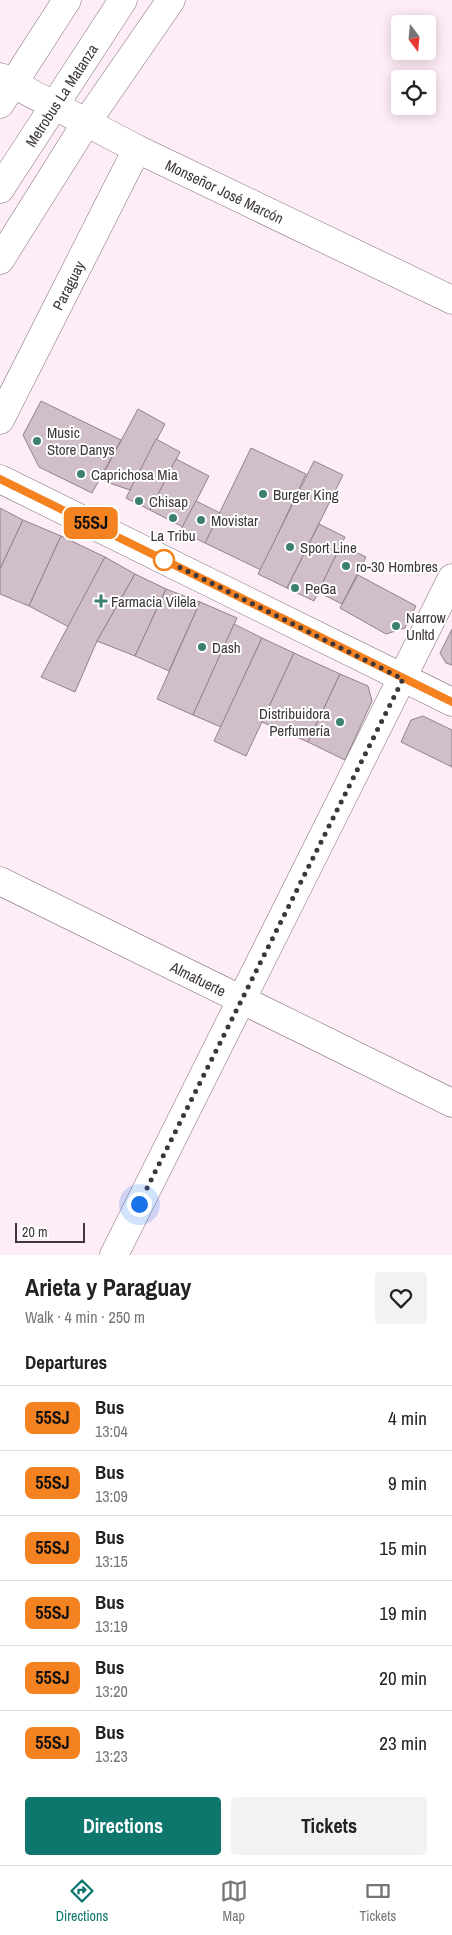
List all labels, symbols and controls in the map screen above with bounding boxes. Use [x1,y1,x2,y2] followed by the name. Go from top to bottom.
[391,15,436,60] north arrow
[391,15,436,115] map controls
[20,39,102,151] street label: Metrobus La Matanza
[391,70,436,115] button: locate
[162,154,287,228] street label: Monseñor José Marcón
[47,256,90,313] street label: Paraguay
[47,422,115,460] place label: Music Store Danys
[31,435,43,447] marker: Music Store Danys
[91,464,178,485] place label: Caprichosa Mia
[75,468,87,480] marker: Caprichosa Mia
[273,484,339,505] place label: Burger King
[257,488,269,500] marker: Burger King
[149,491,188,512] place label: Chisap
[133,495,145,507] marker: Chisap
[56,507,126,539] line badge: 55SJ
[74,510,108,535] text: 55SJ
[211,510,258,531] place label: Movistar
[167,512,179,524] marker: La Tribu
[195,514,207,526] marker: Movistar
[150,525,196,546] place label: La Tribu
[300,537,357,558] place label: Sport Line
[284,541,296,553] marker: Sport Line
[153,549,175,571] unlabelled marker
[356,556,438,577] place label: ro-30 Hombres
[340,560,352,572] marker: ro-30 Hombres
[305,578,337,599] place label: PeGa
[289,582,301,594] marker: PeGa
[111,591,196,612] place label: Farmacia Vilela
[95,595,107,607] marker: Farmacia Vilela
[406,607,446,645] place label: Narrow Unltd
[390,620,402,632] marker: Narrow Unltd
[212,637,241,658] place label: Dash
[196,641,208,653] marker: Dash
[259,703,330,741] place label: Distribuidora Perfumería
[334,716,346,728] marker: Distribuidora Perfumería
[166,955,230,1001] street label: Almafuerte
[127,1192,152,1217] your location
[15,1220,85,1243] scale bar
[22,1223,48,1241] text: 20 m
[25,1271,191,1303] text: Arieta y Paraguay
[375,1272,427,1324] button: heart
[25,1306,145,1328] text: Walk · 4 min · 250 m
[25,1349,107,1375] text: Departures
[95,1394,124,1420] text: Bus
[35,1405,70,1430] text: 55SJ
[388,1405,427,1431] text: 4 min
[95,1420,128,1442] text: 13:04
[95,1459,124,1485] text: Bus
[35,1470,70,1495] text: 55SJ
[388,1470,427,1496] text: 9 min
[95,1485,128,1507] text: 13:09
[95,1524,124,1550] text: Bus
[35,1535,70,1560] text: 55SJ
[379,1535,427,1561] text: 15 min
[95,1550,128,1572] text: 13:15
[95,1589,124,1615] text: Bus
[35,1600,70,1625] text: 55SJ
[379,1600,427,1626] text: 19 min
[95,1615,128,1637] text: 13:19
[95,1654,124,1680] text: Bus
[35,1665,70,1690] text: 55SJ
[379,1665,427,1691] text: 20 min
[95,1680,128,1702] text: 13:20
[95,1719,124,1745] text: Bus
[35,1730,70,1755] text: 55SJ
[379,1730,427,1756] text: 23 min
[95,1745,128,1767] text: 13:23
[25,1797,221,1855] button: Directions
[231,1797,427,1855] button: Tickets
[56,1877,108,1925] tab: Directions
[220,1877,248,1925] tab: Map
[359,1877,396,1925] tab: Tickets

